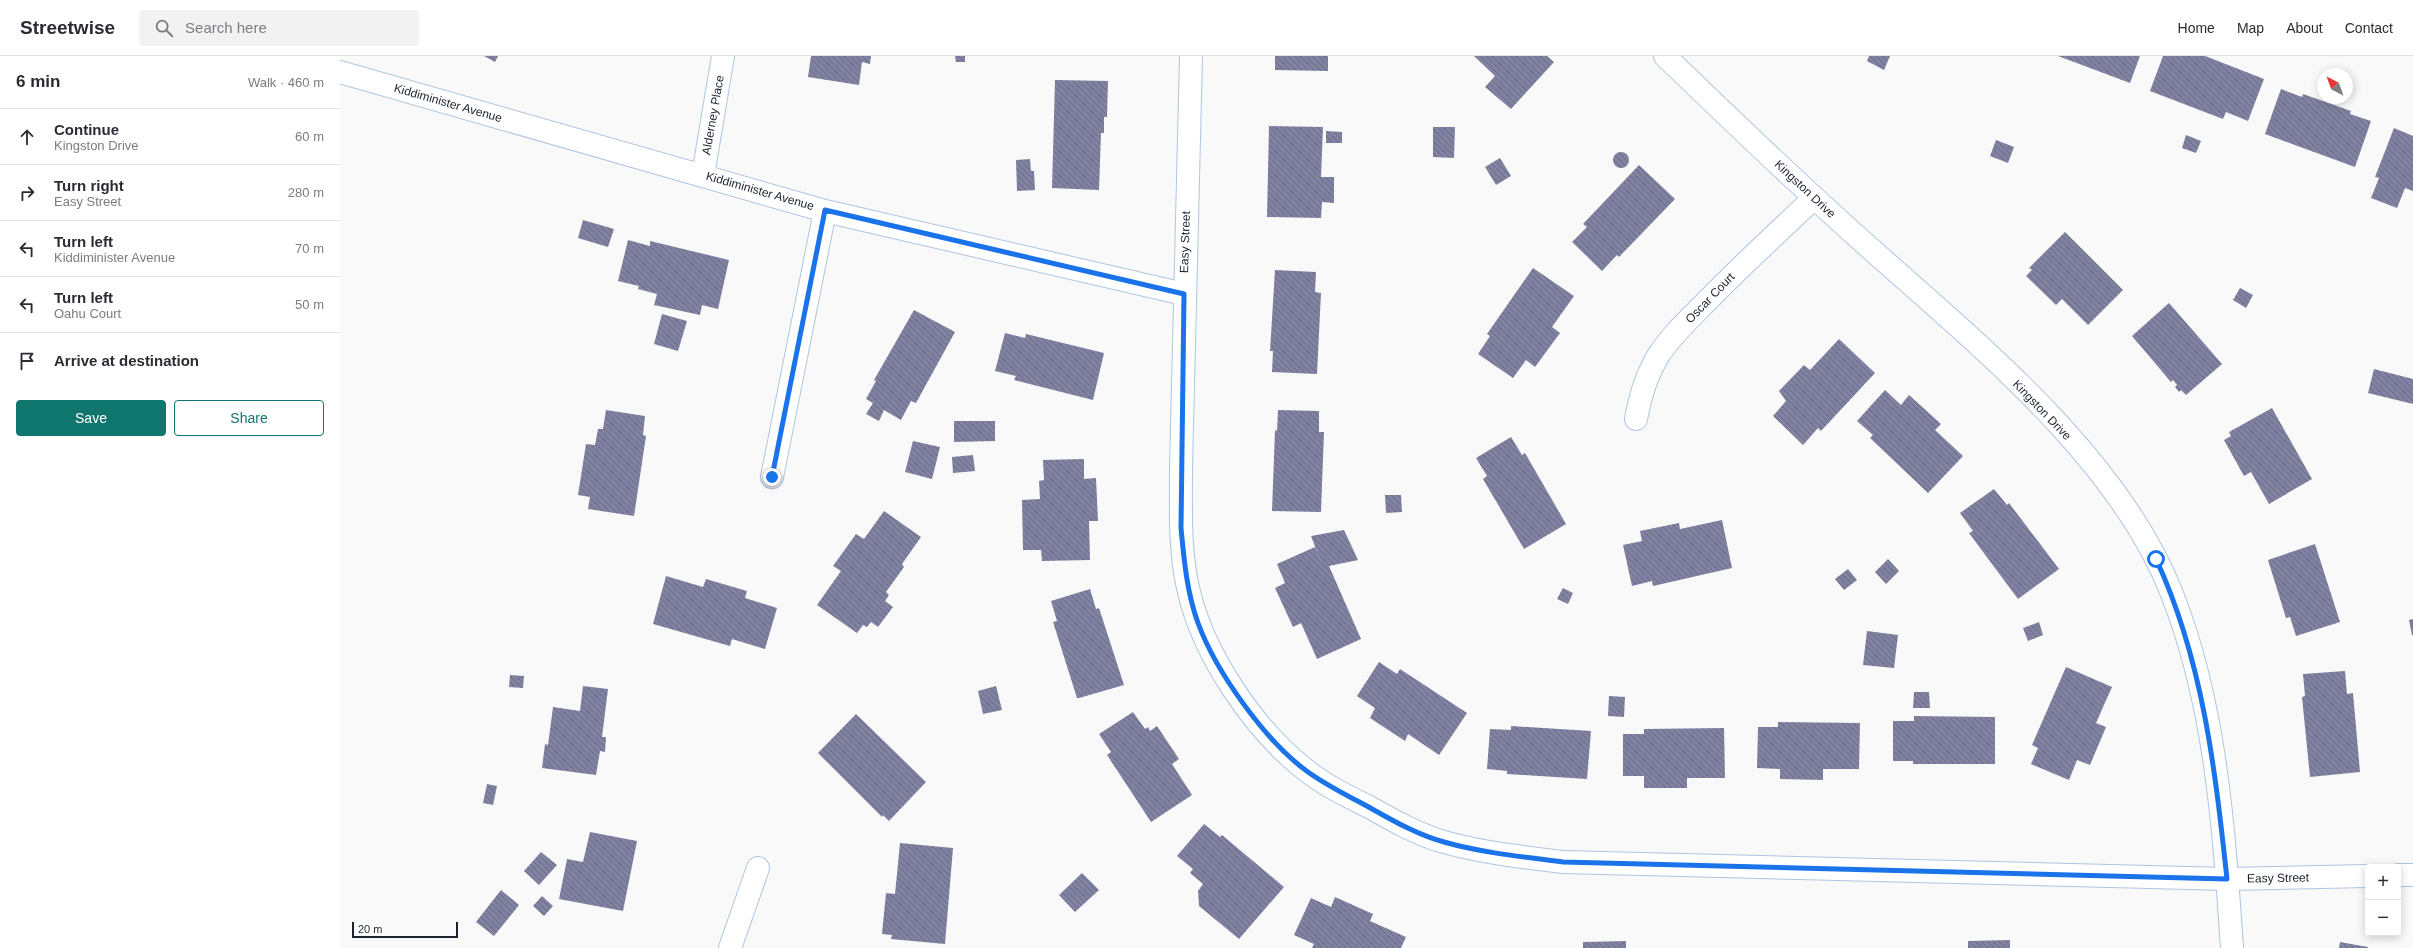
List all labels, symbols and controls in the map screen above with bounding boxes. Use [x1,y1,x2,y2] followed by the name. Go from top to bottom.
[139,10,419,46] search box
[20,17,115,38] text: Streetwise
[153,17,175,39] icon: search
[185,19,267,36] text: Search here
[2178,20,2215,36] text: Home
[2237,20,2264,36] text: Map
[2286,20,2323,36] text: About
[2345,20,2393,36] text: Contact
[2317,68,2353,104] north arrow
[16,72,60,91] text: 6 min
[699,74,727,156] street label: Alderney Place
[248,75,324,90] text: Walk · 460 m
[392,81,504,125] street label: Kiddiminister Avenue
[54,121,119,138] text: Continue
[16,126,38,148] icon: ahead
[295,129,324,144] text: 60 m
[54,138,139,153] text: Kingston Drive
[1772,157,1839,221] street label: Kingston Drive
[704,169,816,213] street label: Kiddiminister Avenue
[54,177,124,194] text: Turn right
[16,182,38,204] icon: right
[288,185,324,200] text: 280 m
[54,194,121,209] text: Easy Street
[1177,210,1193,273] street label: Easy Street
[54,233,113,250] text: Turn left
[16,238,38,260] icon: left
[295,241,324,256] text: 70 m
[54,250,175,265] text: Kiddiminister Avenue
[1682,269,1738,326] street label: Oscar Court
[54,289,113,306] text: Turn left
[16,294,38,316] icon: left
[295,297,324,312] text: 50 m
[54,306,121,321] text: Oahu Court
[16,350,38,372] icon: arrive
[54,352,199,369] text: Arrive at destination
[2010,377,2074,443] street label: Kingston Drive
[16,400,166,436] button: Save
[174,400,324,436] button: Share
[763,468,781,486] route end
[2147,550,2165,568] route start
[2365,864,2401,936] map controls
[2365,864,2401,900] button: +
[2247,870,2310,886] street label: Easy Street
[2365,900,2401,936] button: −
[352,920,458,939] scale bar
[358,923,382,935] text: 20 m

